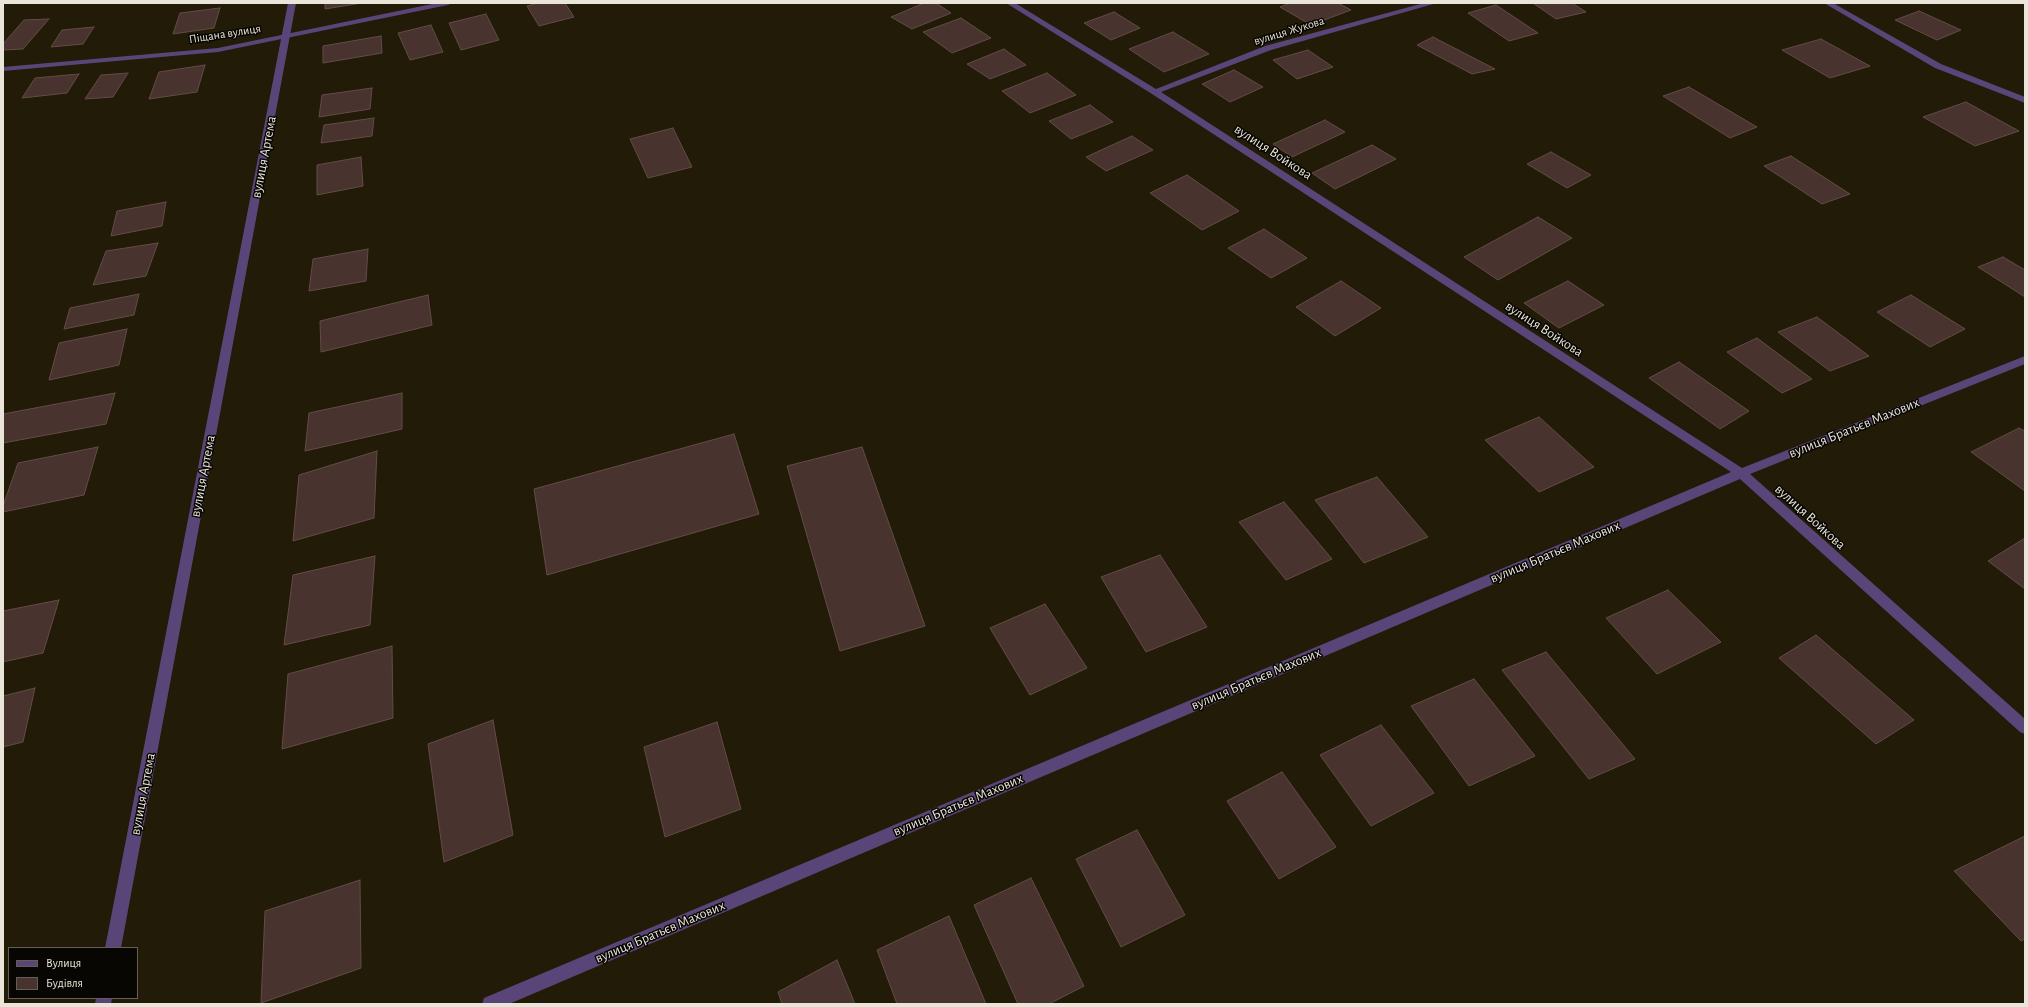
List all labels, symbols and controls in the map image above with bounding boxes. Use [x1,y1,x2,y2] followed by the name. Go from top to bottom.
[1252,13,1326,49] street label: вулиця Жукова
[188,21,262,47] street label: Піщана вулиця
[248,114,280,200] street label: вулиця Артема
[1231,121,1315,183] street label: вулиця Войкова
[1502,298,1586,360] street label: вулиця Войкова
[1786,394,1922,462] street label: вулиця Братьєв Махових
[187,433,219,519] street label: вулиця Артема
[1771,481,1849,553] street label: вулиця Войкова
[1488,517,1622,587] street label: вулиця Братьєв Махових
[1189,644,1323,714] street label: вулиця Братьєв Махових
[127,751,159,837] street label: вулиця Артема
[891,770,1025,840] street label: вулиця Братьєв Махових
[593,897,727,967] street label: вулиця Братьєв Махових
[8,947,138,999] legend
[46,957,81,969] text: Вулиця
[46,977,83,989] text: Будівля

